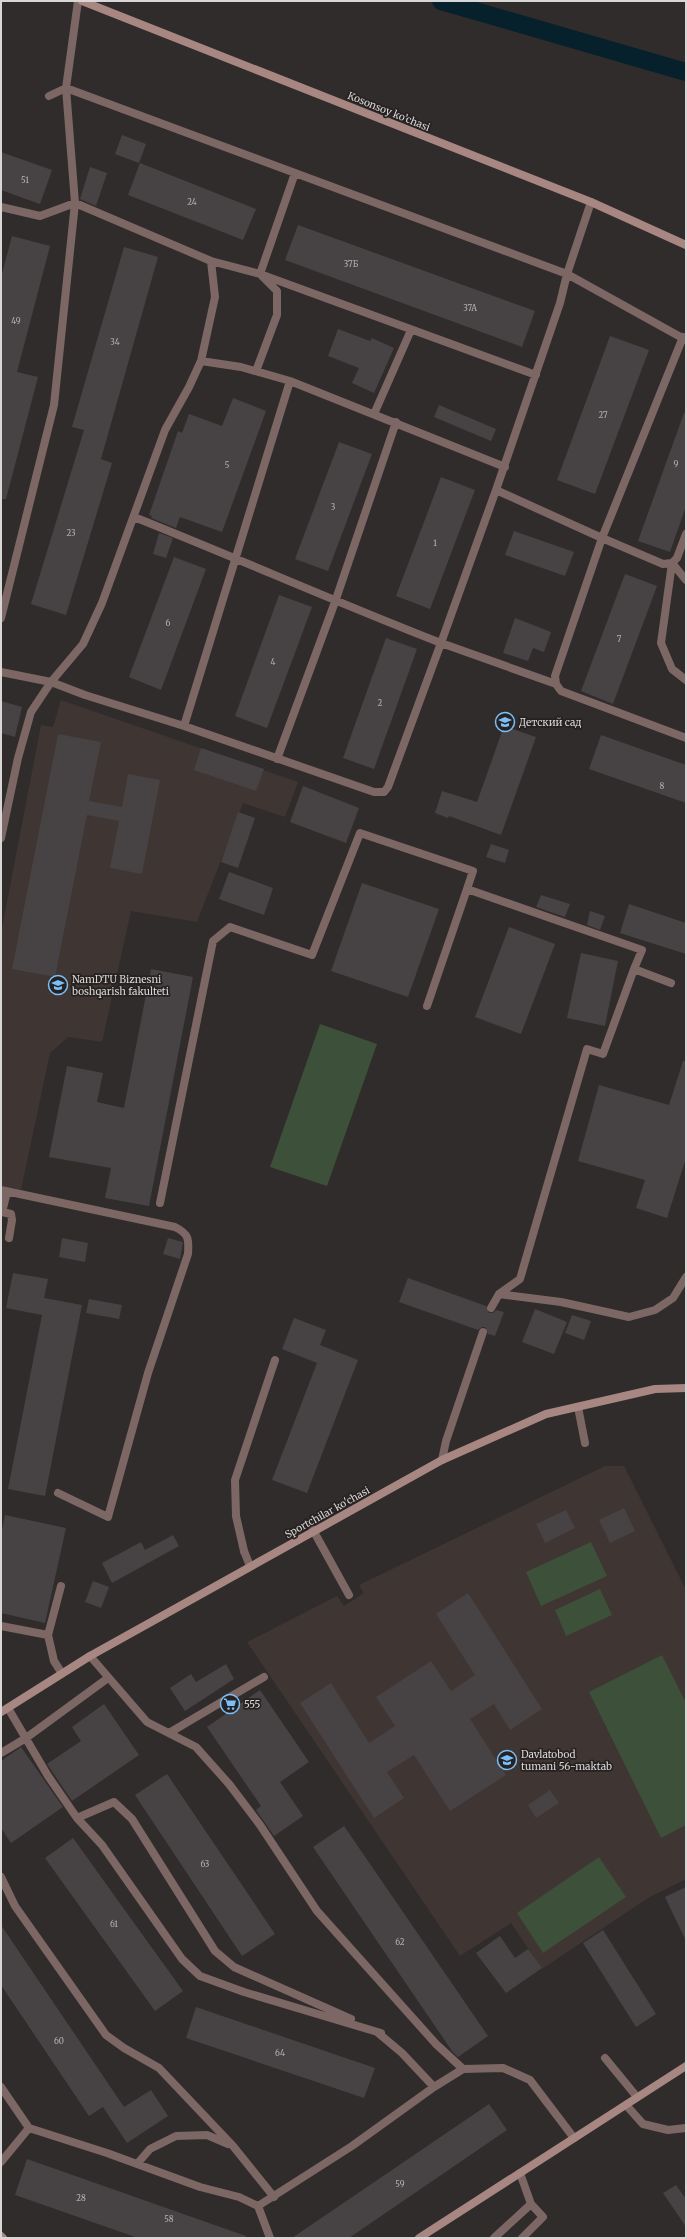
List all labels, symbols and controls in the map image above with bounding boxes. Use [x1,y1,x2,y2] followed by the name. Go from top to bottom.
[346,89,432,134] street label: Kosonsoy ko’chasi
[21,175,29,185] house number: 51
[187,197,197,207] house number: 24
[344,259,359,269] house number: 37Б
[463,303,477,313] house number: 37A
[11,316,21,326] house number: 49
[110,337,120,347] house number: 34
[598,410,608,420] house number: 27
[674,459,679,469] house number: 9
[225,460,230,470] house number: 5
[331,502,336,512] house number: 3
[66,528,76,538] house number: 23
[433,538,437,548] house number: 1
[166,618,171,628] house number: 6
[617,634,622,644] house number: 7
[271,657,276,667] house number: 4
[378,698,383,708] house number: 2
[494,711,516,733] school or university icon: Детский сад
[519,716,582,729] place label: Детский сад
[660,781,665,791] house number: 8
[71,973,169,998] place label: NamDTU Biznesni boshqarish fakulteti
[47,974,69,996] school or university icon: NamDTU Biznesni boshqarish fakulteti
[283,1484,372,1541] street label: Sportchilar ko'chasi
[219,1693,241,1715] supermarket icon: 555
[244,1698,261,1711] place label: 555
[521,1748,612,1773] place label: Davlatobod tumani 56-maktab
[496,1749,518,1771] school or university icon: Davlatobod tumani 56-maktab
[201,1859,210,1869] house number: 63
[110,1919,118,1929] house number: 61
[395,1937,405,1947] house number: 62
[54,2036,64,2046] house number: 60
[275,2048,285,2058] house number: 64
[395,2179,405,2189] house number: 59
[76,2193,86,2203] house number: 28
[164,2214,174,2224] house number: 58

